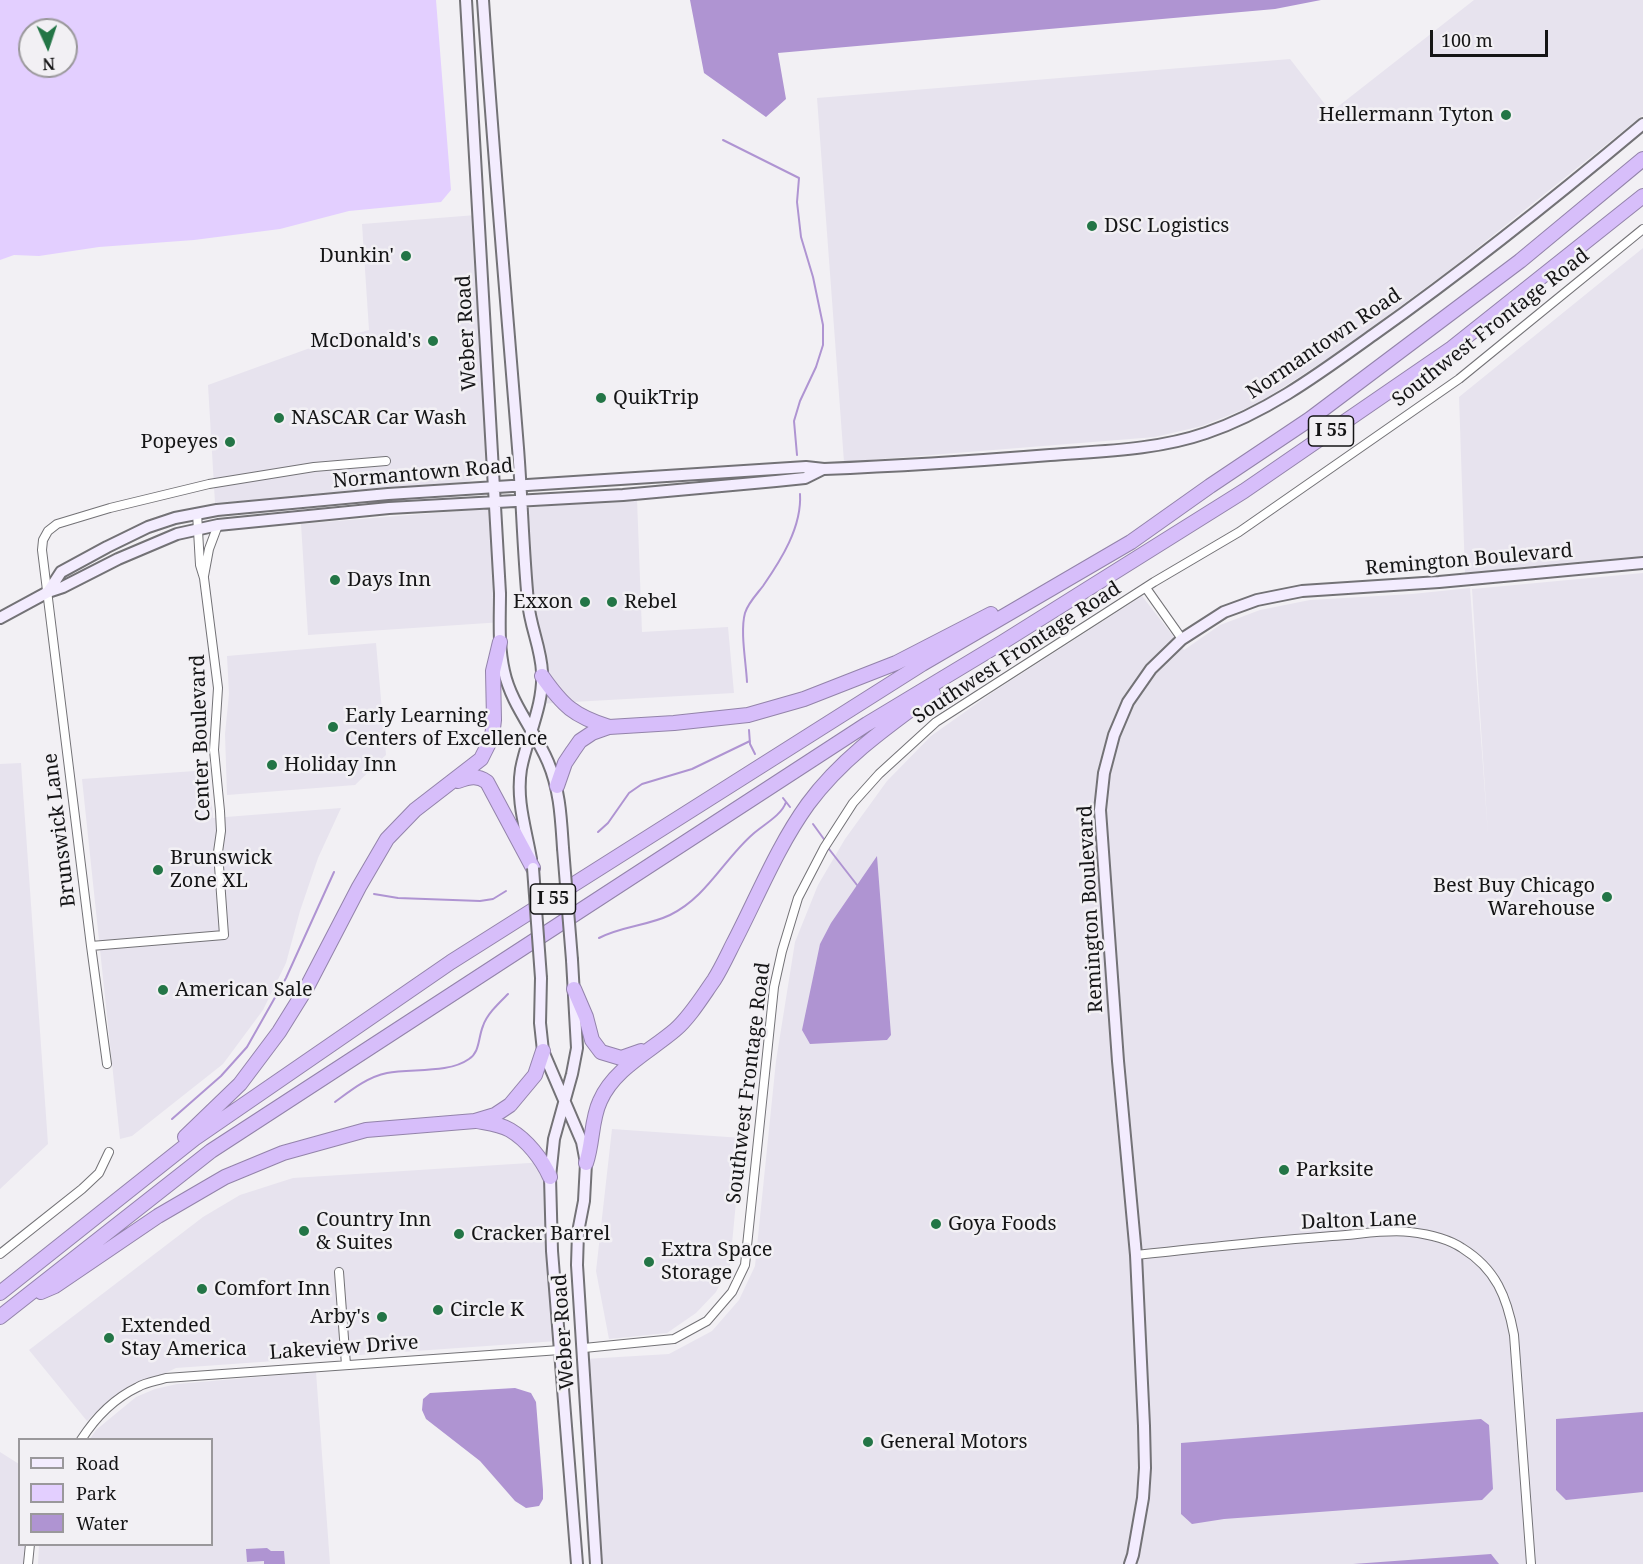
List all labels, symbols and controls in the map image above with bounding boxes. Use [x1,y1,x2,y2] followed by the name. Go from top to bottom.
[18,18,78,78] north arrow
[1433,18,1552,56] scale bar
[1441,28,1493,52] text: 100 m
[42,53,56,75] text: N
[1319,103,1494,127] place label: Hellermann Tyton
[1499,108,1513,122] marker: Hellermann Tyton
[1104,214,1229,238] place label: DSC Logistics
[1085,219,1099,233] marker: DSC Logistics
[319,244,394,268] place label: Dunkin'
[1388,244,1594,412] street label: Southwest Frontage Road
[399,249,413,263] marker: Dunkin'
[452,274,482,392] street label: Weber Road
[1242,283,1406,405] street label: Normantown Road
[310,329,421,353] place label: McDonald's
[426,334,440,348] marker: McDonald's
[613,386,699,410] place label: QuikTrip
[594,391,608,405] marker: QuikTrip
[291,406,467,430] place label: NASCAR Car Wash
[272,411,286,425] marker: NASCAR Car Wash
[1308,416,1354,446] road number: I 55
[140,430,218,454] place label: Popeyes
[223,435,237,449] marker: Popeyes
[332,454,514,494] street label: Normantown Road
[1364,539,1574,581] street label: Remington Boulevard
[347,568,431,592] place label: Days Inn
[328,573,342,587] marker: Days Inn
[909,577,1125,729] street label: Southwest Frontage Road
[513,590,573,614] place label: Exxon
[624,590,677,614] place label: Rebel
[578,595,592,609] marker: Exxon
[605,595,619,609] marker: Rebel
[186,654,216,822] street label: Center Boulevard
[345,704,547,751] place label: Early Learning Centers of Excellence
[326,720,340,734] marker: Early Learning Centers of Excellence
[39,752,81,908] street label: Brunswick Lane
[284,753,397,777] place label: Holiday Inn
[265,758,279,772] marker: Holiday Inn
[1074,804,1108,1014] street label: Remington Boulevard
[170,846,272,893] place label: Brunswick Zone XL
[151,863,165,877] marker: Brunswick Zone XL
[1433,874,1595,921] place label: Best Buy Chicago Warehouse
[530,884,576,914] road number: I 55
[1600,890,1614,904] marker: Best Buy Chicago Warehouse
[722,961,776,1205] street label: Southwest Frontage Road
[175,978,313,1002] place label: American Sale
[156,983,170,997] marker: American Sale
[1296,1158,1374,1182] place label: Parksite
[1277,1163,1291,1177] marker: Parksite
[1301,1207,1417,1235] street label: Dalton Lane
[316,1208,432,1255] place label: Country Inn & Suites
[948,1212,1057,1236] place label: Goya Foods
[929,1217,943,1231] marker: Goya Foods
[471,1222,610,1246] place label: Cracker Barrel
[297,1224,311,1238] marker: Country Inn & Suites
[452,1227,466,1241] marker: Cracker Barrel
[661,1238,772,1285] place label: Extra Space Storage
[642,1255,656,1269] marker: Extra Space Storage
[548,1273,580,1391] street label: Weber Road
[214,1277,330,1301] place label: Comfort Inn
[195,1282,209,1296] marker: Comfort Inn
[450,1298,524,1322] place label: Circle K
[431,1303,445,1317] marker: Circle K
[310,1305,370,1329] place label: Arby's
[375,1310,389,1324] marker: Arby's
[121,1314,247,1361] place label: Extended Stay America
[102,1331,116,1345] marker: Extended Stay America
[269,1331,419,1365] street label: Lakeview Drive
[880,1430,1028,1454] place label: General Motors
[861,1435,875,1449] marker: General Motors
[18,1438,213,1546] legend
[76,1451,119,1475] text: Road
[76,1481,116,1505] text: Park
[76,1511,128,1535] text: Water

